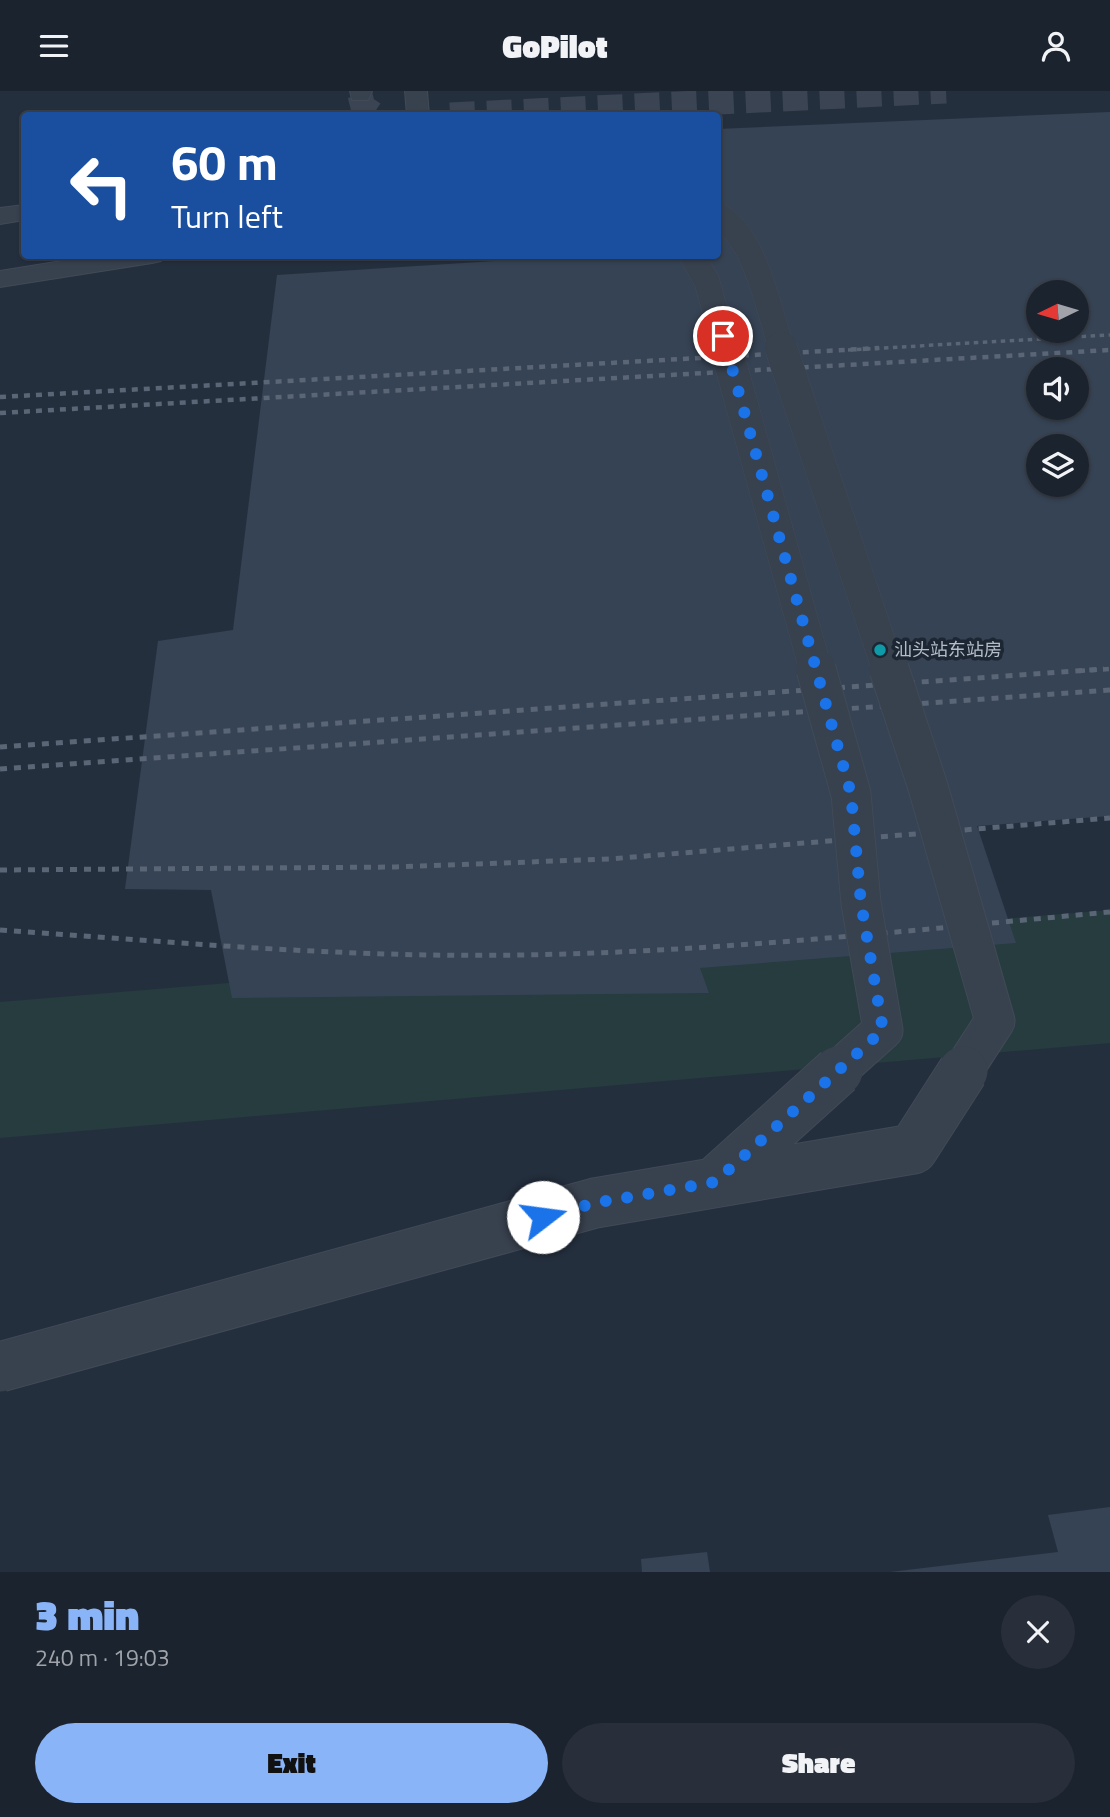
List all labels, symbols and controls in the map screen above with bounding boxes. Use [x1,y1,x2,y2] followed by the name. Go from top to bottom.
[502,22,608,70] text: GoPilot
[35,27,73,65] icon: menu
[1037,27,1075,65] icon: person
[171,124,278,199] text: 60 m
[56,140,147,231] icon: left
[171,192,283,240] text: Turn left
[1026,280,1088,343] north arrow
[1026,280,1089,497] map controls
[693,306,753,366] pin
[704,317,742,355] icon: arrive
[1026,357,1089,420] button: sound
[1026,434,1089,497] button: layers
[894,636,1002,663] place label: 汕头站东站房
[872,642,888,658] marker: 汕头站东站房
[506,1180,580,1254] position arrow
[35,1582,139,1646] text: 3 min
[1001,1595,1075,1669] button: close
[35,1640,170,1675] text: 240 m · 19:03
[35,1723,548,1803] button: Exit
[562,1723,1075,1803] button: Share

